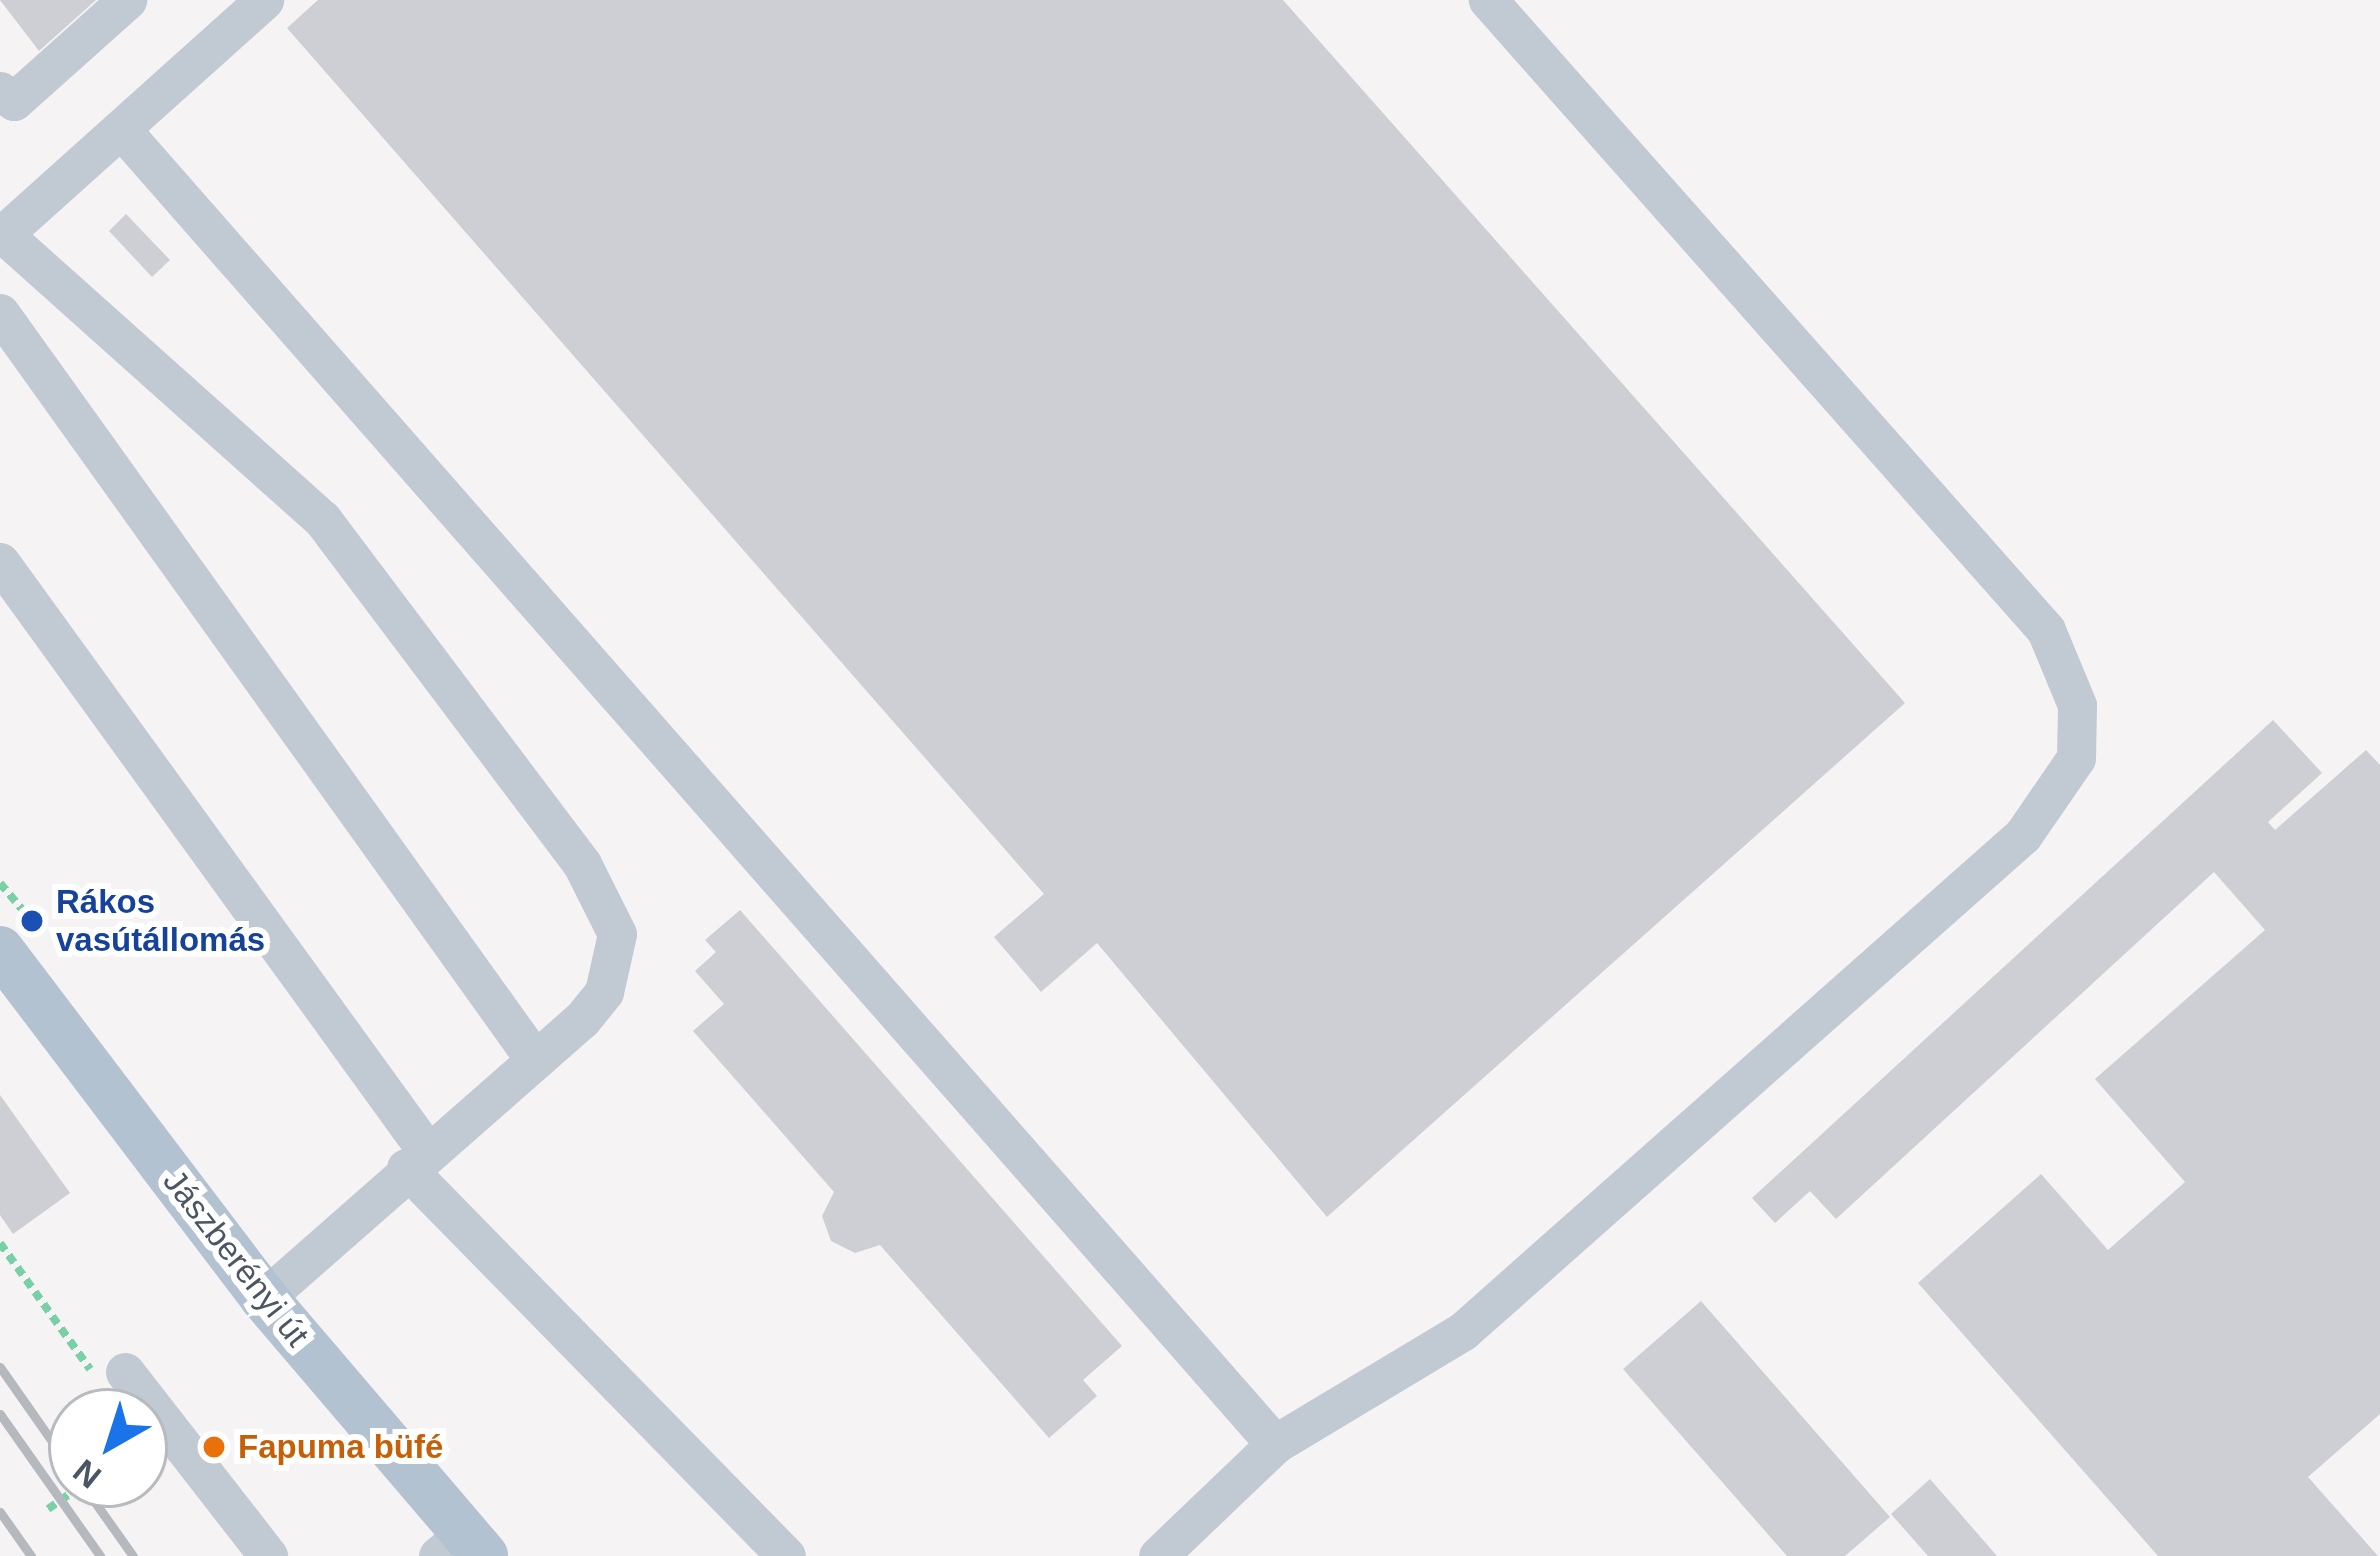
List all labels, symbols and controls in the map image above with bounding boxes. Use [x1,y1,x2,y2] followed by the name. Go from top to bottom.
[56,882,265,960] place label: Rákos vasútállomás
[19,908,45,934] marker: Rákos vasútállomás
[155,1162,317,1354] street label: Jászberényi út
[48,1388,168,1508] north arrow
[238,1427,443,1467] place label: Fapuma büfé
[201,1434,227,1460] marker: Fapuma büfé
[66,1452,108,1496] text: N

